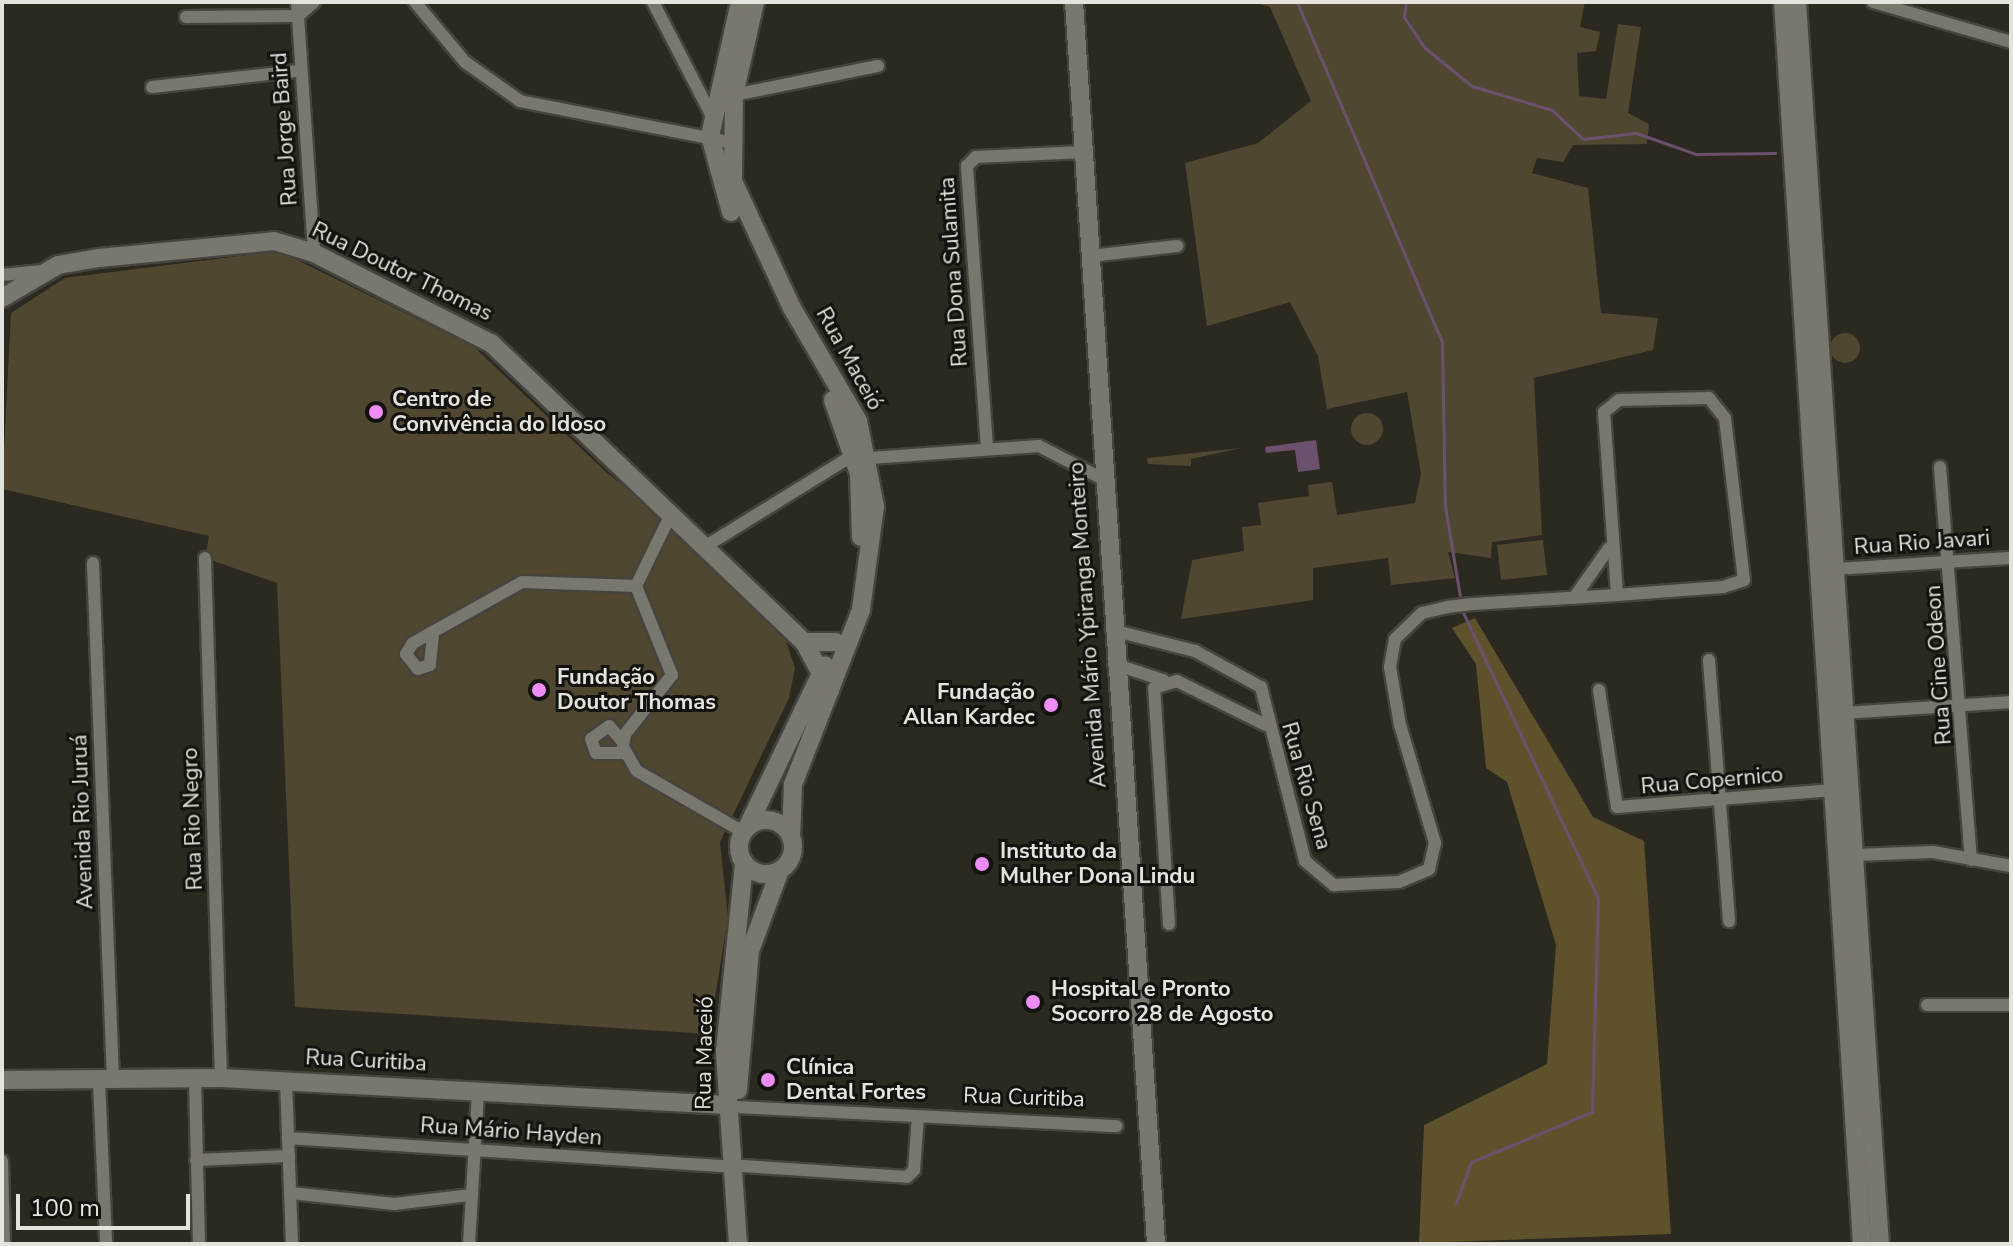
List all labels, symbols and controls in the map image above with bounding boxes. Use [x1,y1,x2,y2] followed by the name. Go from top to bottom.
[266,51,304,207] street label: Rua Jorge Baird
[934,176,974,368] street label: Rua Dona Sulamita
[307,217,497,327] street label: Rua Doutor Thomas
[810,303,888,415] street label: Rua Maceió
[392,386,606,438] place label: Centro de Convivência do Idoso
[367,403,385,421] marker: Centro de Convivência do Idoso
[1063,461,1113,789] street label: Avenida Mário Ypiranga Monteiro
[1853,525,1991,561] street label: Rua Rio Javari
[1920,584,1958,746] street label: Rua Cine Odeon
[557,664,716,716] place label: Fundação Doutor Thomas
[528,679,550,701] marker: Fundação Doutor Thomas
[903,679,1035,730] place label: Fundação Allan Kardec
[1042,696,1060,714] marker: Fundação Allan Kardec
[1275,719,1337,853] street label: Rua Rio Sena
[67,734,99,910] street label: Avenida Rio Juruá
[177,747,209,891] street label: Rua Rio Negro
[1640,762,1784,800] street label: Rua Copernico
[1000,838,1195,890] place label: Instituto da Mulher Dona Lindu
[971,853,993,875] marker: Instituto da Mulher Dona Lindu
[1051,976,1273,1028] place label: Hospital e Pronto Socorro 28 de Agosto
[1022,991,1044,1013] marker: Hospital e Pronto Socorro 28 de Agosto
[691,996,719,1110] street label: Rua Maceió
[305,1045,427,1077] street label: Rua Curitiba
[786,1054,926,1106] place label: Clínica Dental Fortes
[757,1069,779,1091] marker: Clínica Dental Fortes
[963,1083,1085,1113] street label: Rua Curitiba
[419,1112,603,1152] street label: Rua Mário Hayden
[20,1178,194,1228] scale bar
[30,1192,100,1224] text: 100 m

